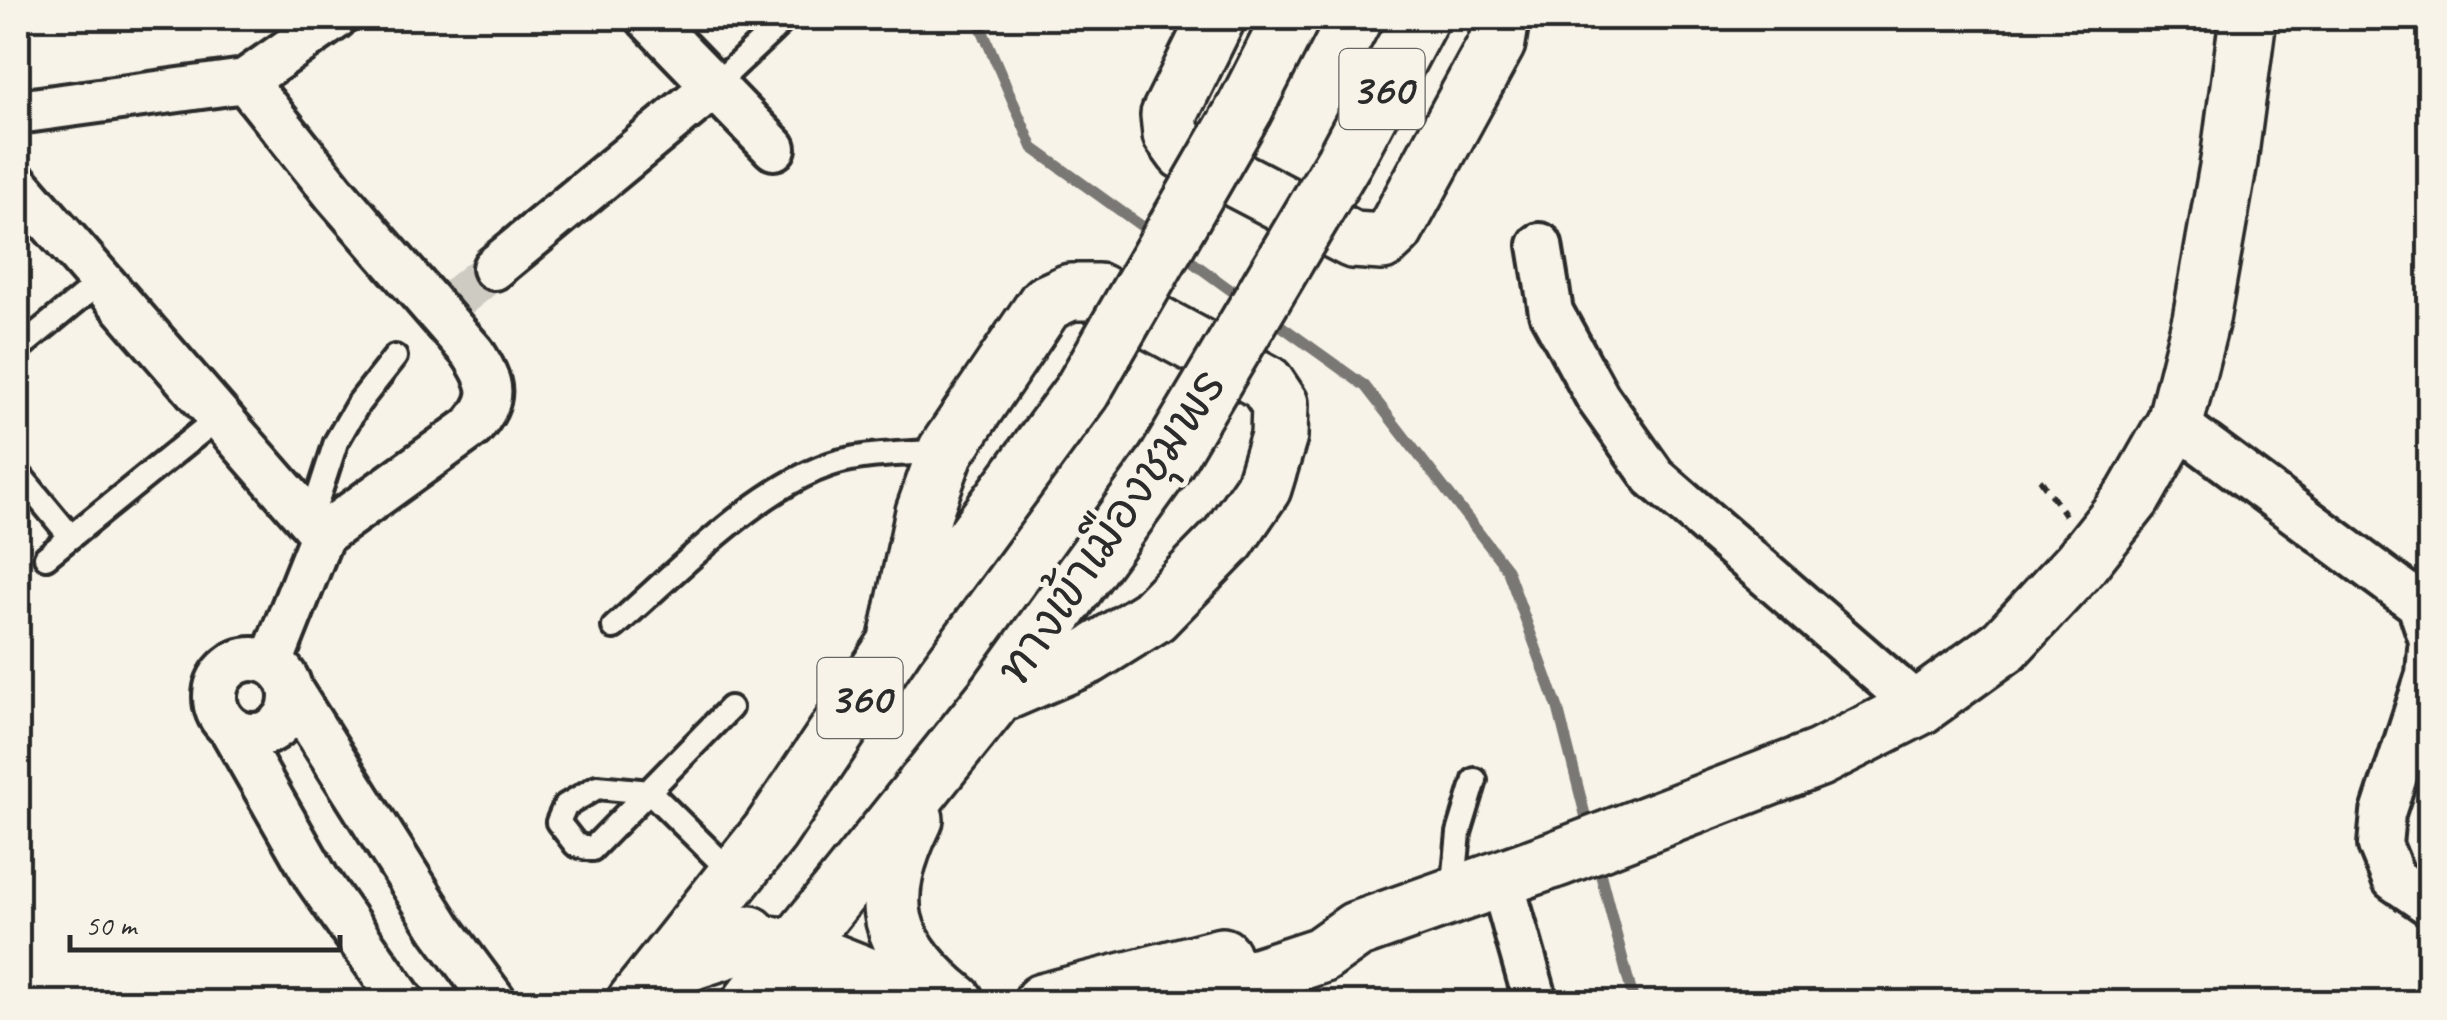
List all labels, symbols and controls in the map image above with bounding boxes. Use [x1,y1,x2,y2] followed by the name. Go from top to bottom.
[1340,49,1424,129] road number: 360
[983,358,1242,698] street label: ทางเข้าเมืองชุมพร
[818,658,902,738] road number: 360
[70,890,340,952] scale bar
[85,906,138,944] text: 50 m

